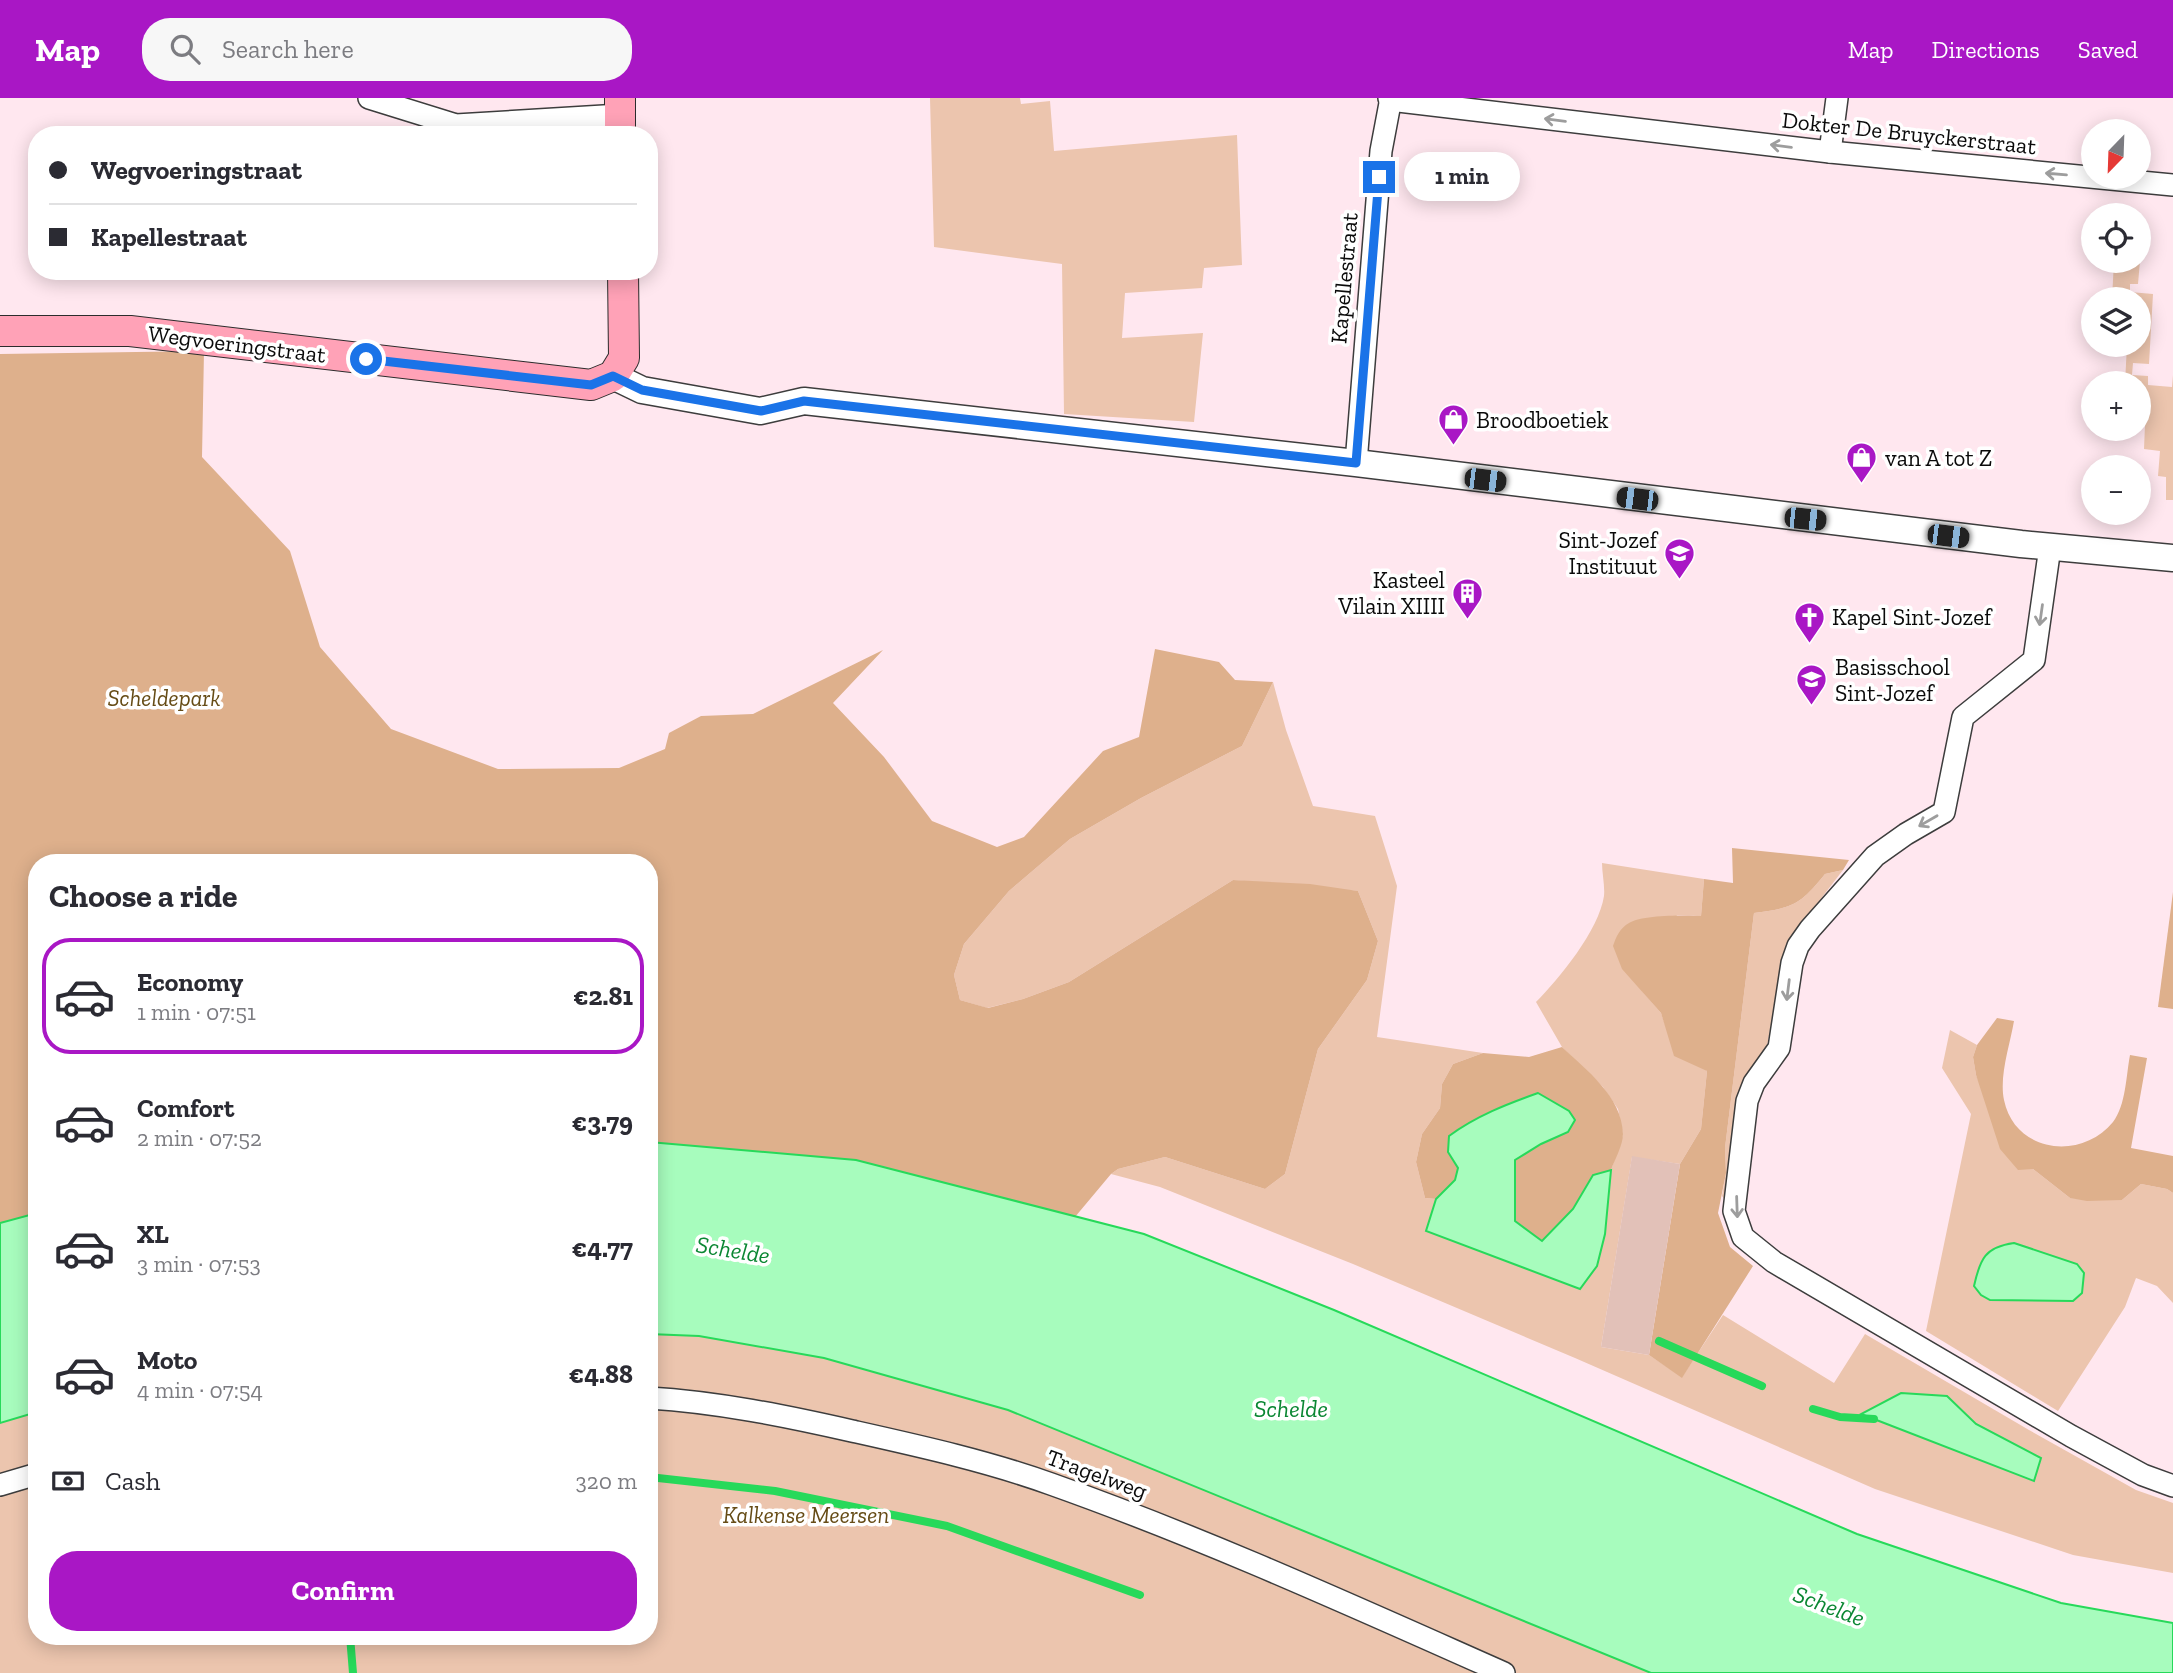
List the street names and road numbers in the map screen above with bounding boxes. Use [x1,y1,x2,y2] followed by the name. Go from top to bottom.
[1781,106,2038,160] street label: Dokter De Bruyckerstraat
[1324,211,1364,345] street label: Kapellestraat
[147,319,328,369] street label: Wegvoeringstraat
[1043,1443,1151,1505] street label: Tragelweg

